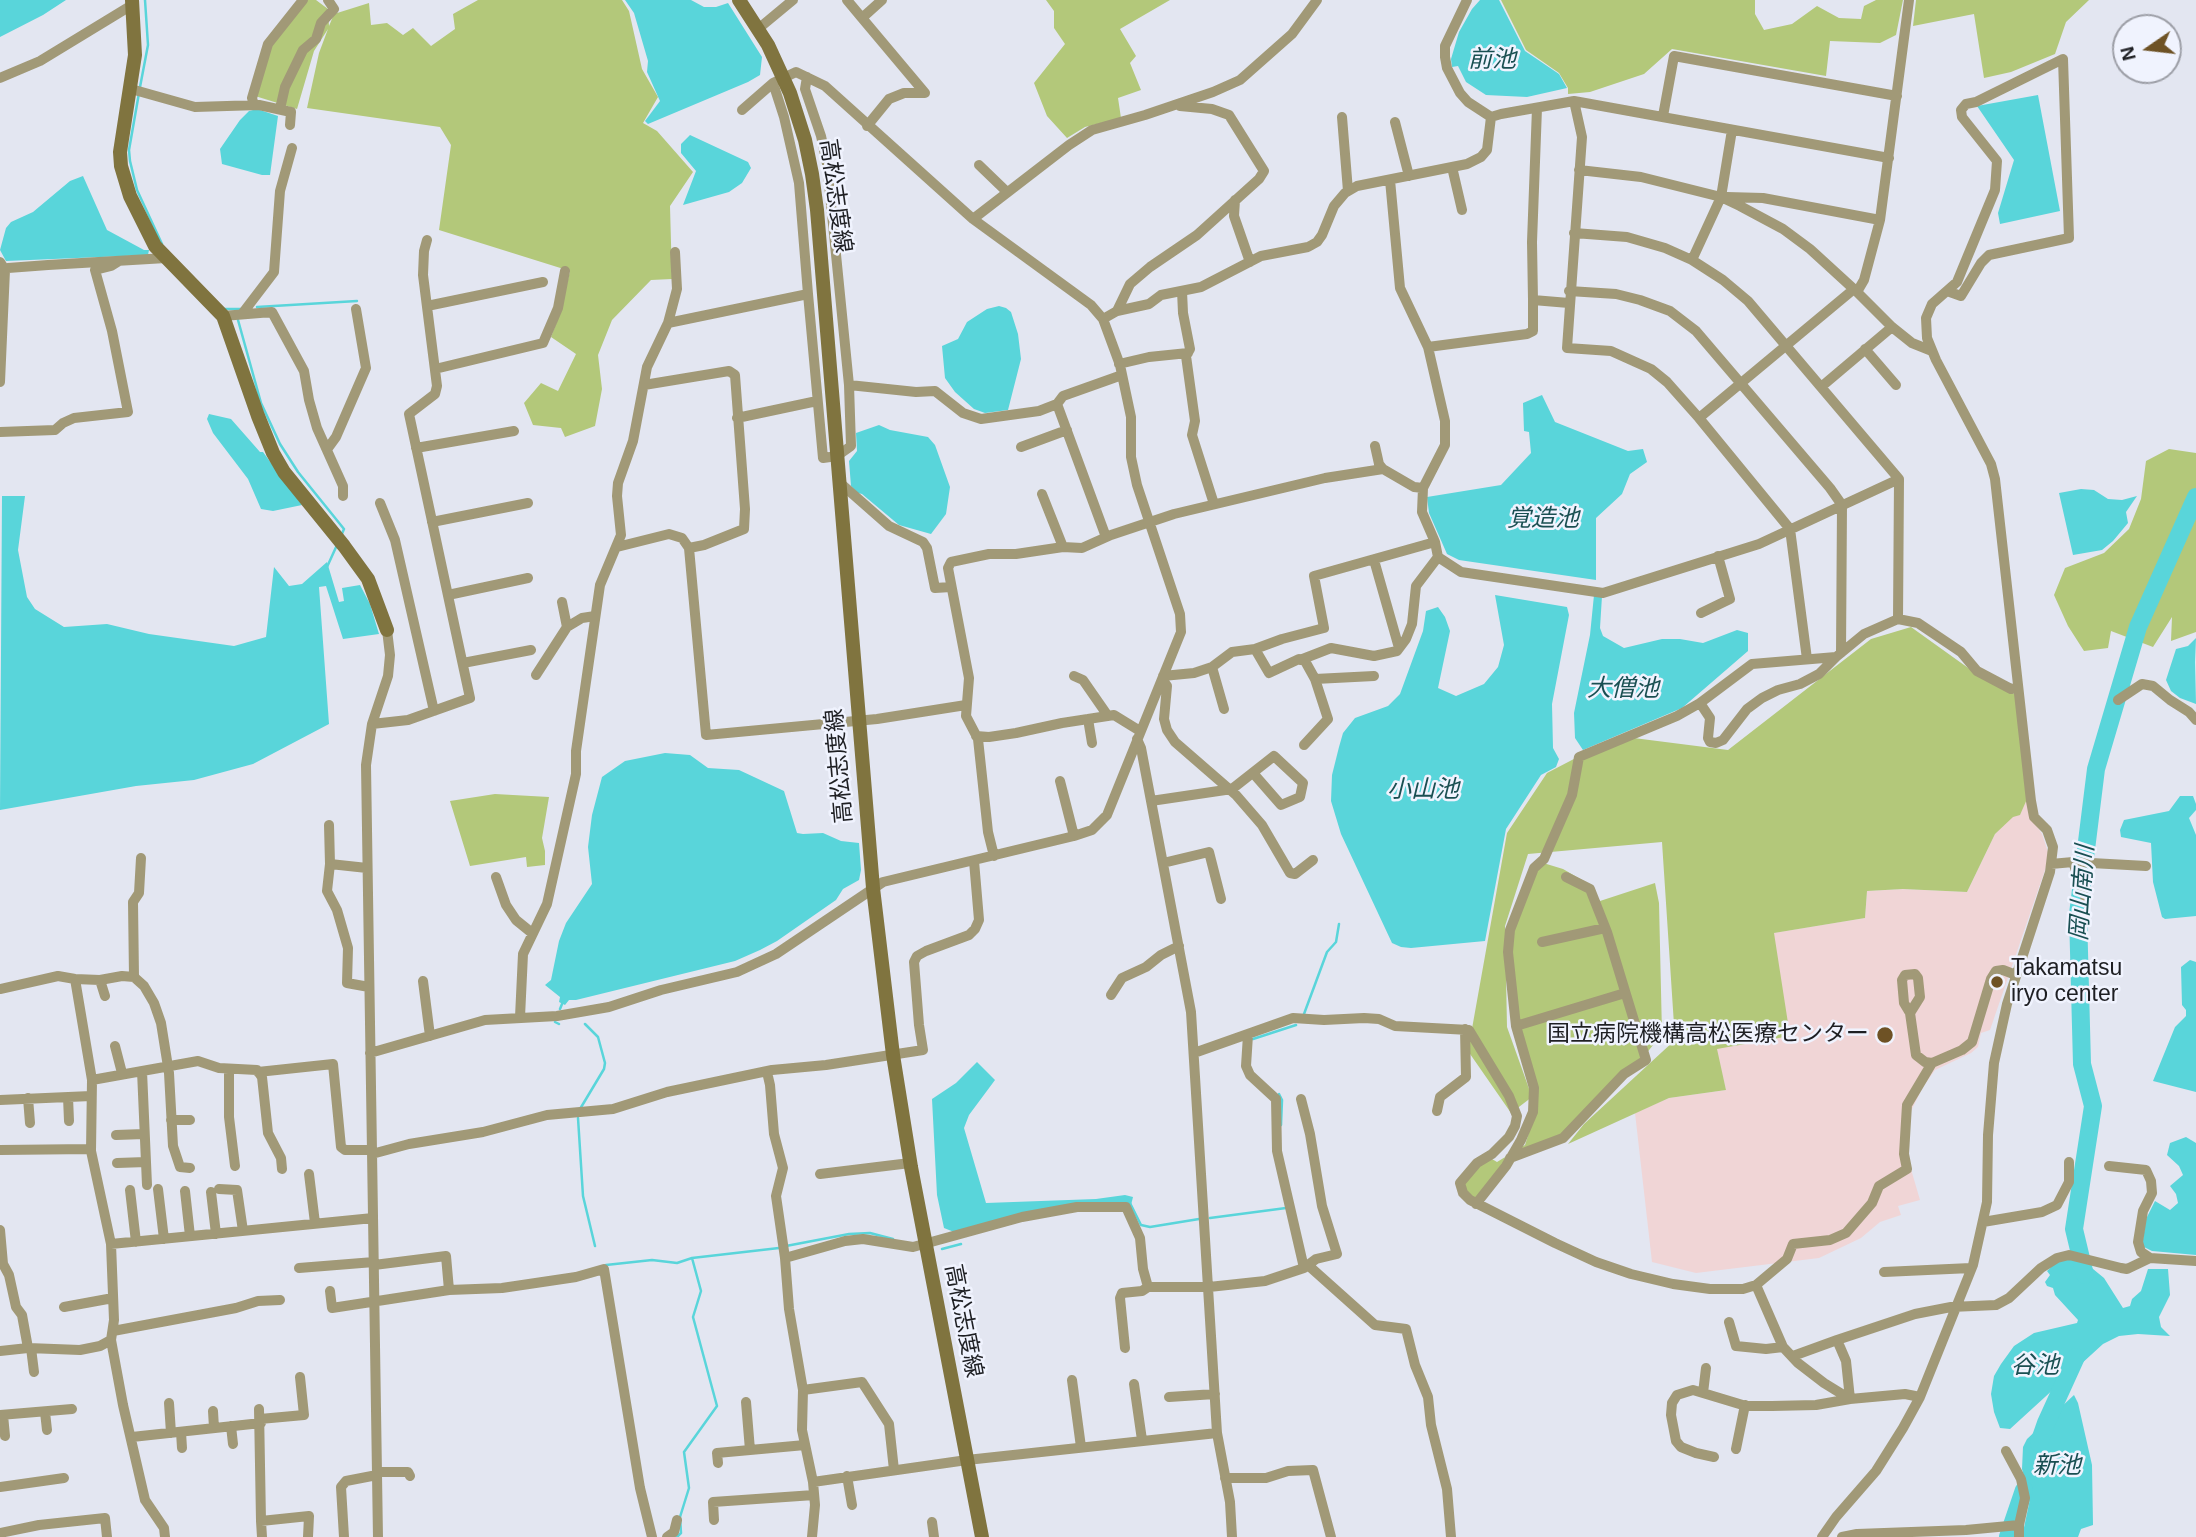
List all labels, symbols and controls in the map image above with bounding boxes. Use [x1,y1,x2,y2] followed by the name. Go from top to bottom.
[2112,14,2182,84] north arrow
[2116,45,2140,63] text: N
[1468,46,1516,74] water label: 前池
[813,137,857,255] street label: 高松志度線
[1507,505,1579,533] water label: 覚造池
[1587,675,1659,703] water label: 大僧池
[821,708,859,824] street label: 高松志度線
[1387,776,1459,804] water label: 小山池
[2065,844,2101,942] water label: 岡山南川
[2011,955,2122,1009] place label: Takamatsu iryo center
[1989,974,2005,990] marker: Takamatsu iryo center
[1547,1021,1869,1049] place label: 国立病院機構高松医療センター
[1875,1025,1895,1045] marker: 国立病院機構高松医療センター
[938,1262,988,1380] street label: 高松志度線
[2011,1352,2059,1380] water label: 谷池
[2033,1452,2081,1480] water label: 新池

